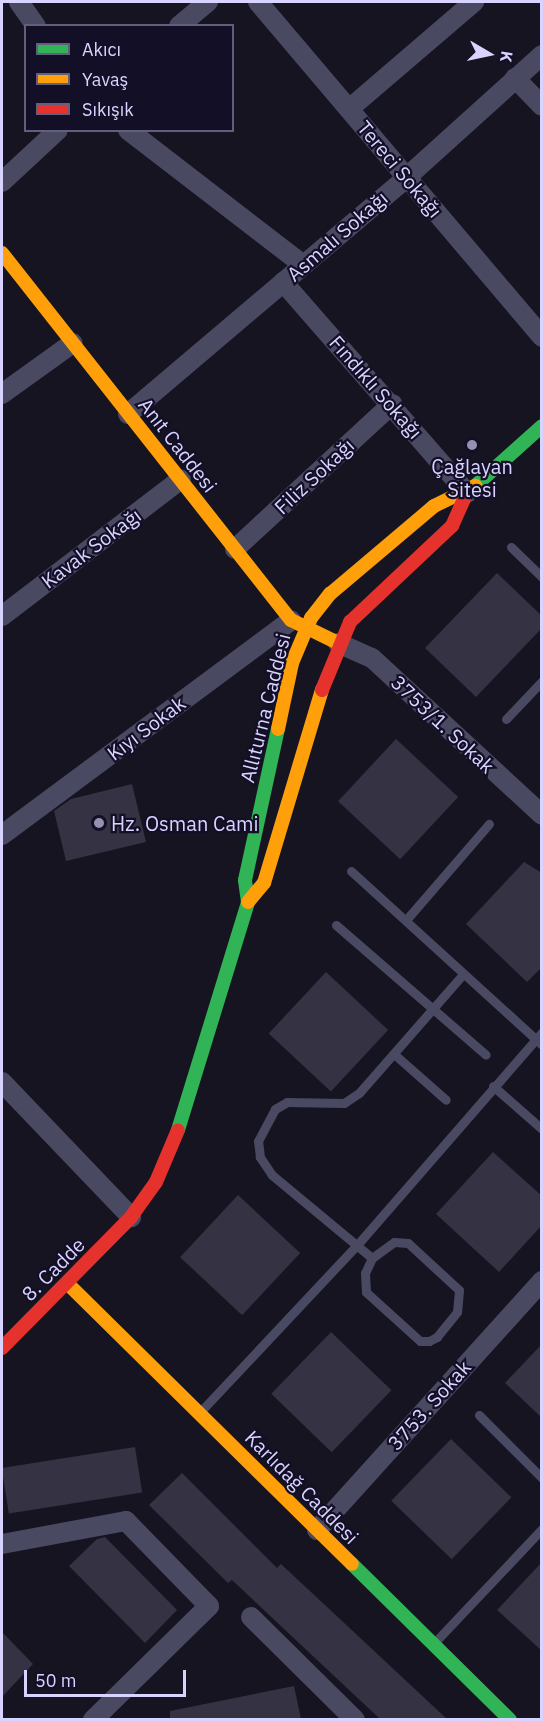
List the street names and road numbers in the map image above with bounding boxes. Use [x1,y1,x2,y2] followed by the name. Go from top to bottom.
[353,116,447,222] street label: Tereci Sokağı
[282,186,392,286] street label: Asmalı Sokağı
[325,330,427,444] street label: Fındıklı Sokağı
[134,393,222,497] street label: Anıt Caddesi
[269,433,359,519] street label: Filiz Sokağı
[37,503,145,593] street label: Kavak Sokağı
[235,631,295,785] street label: Allıturna Caddesi
[386,670,500,778] street label: 3753/1. Sokak
[102,691,190,765] street label: Kıyı Sokak
[16,1232,90,1306] street label: 8. Cadde
[382,1355,476,1455] street label: 3753. Sokak
[240,1425,364,1549] street label: Karlıdağ Caddesi

